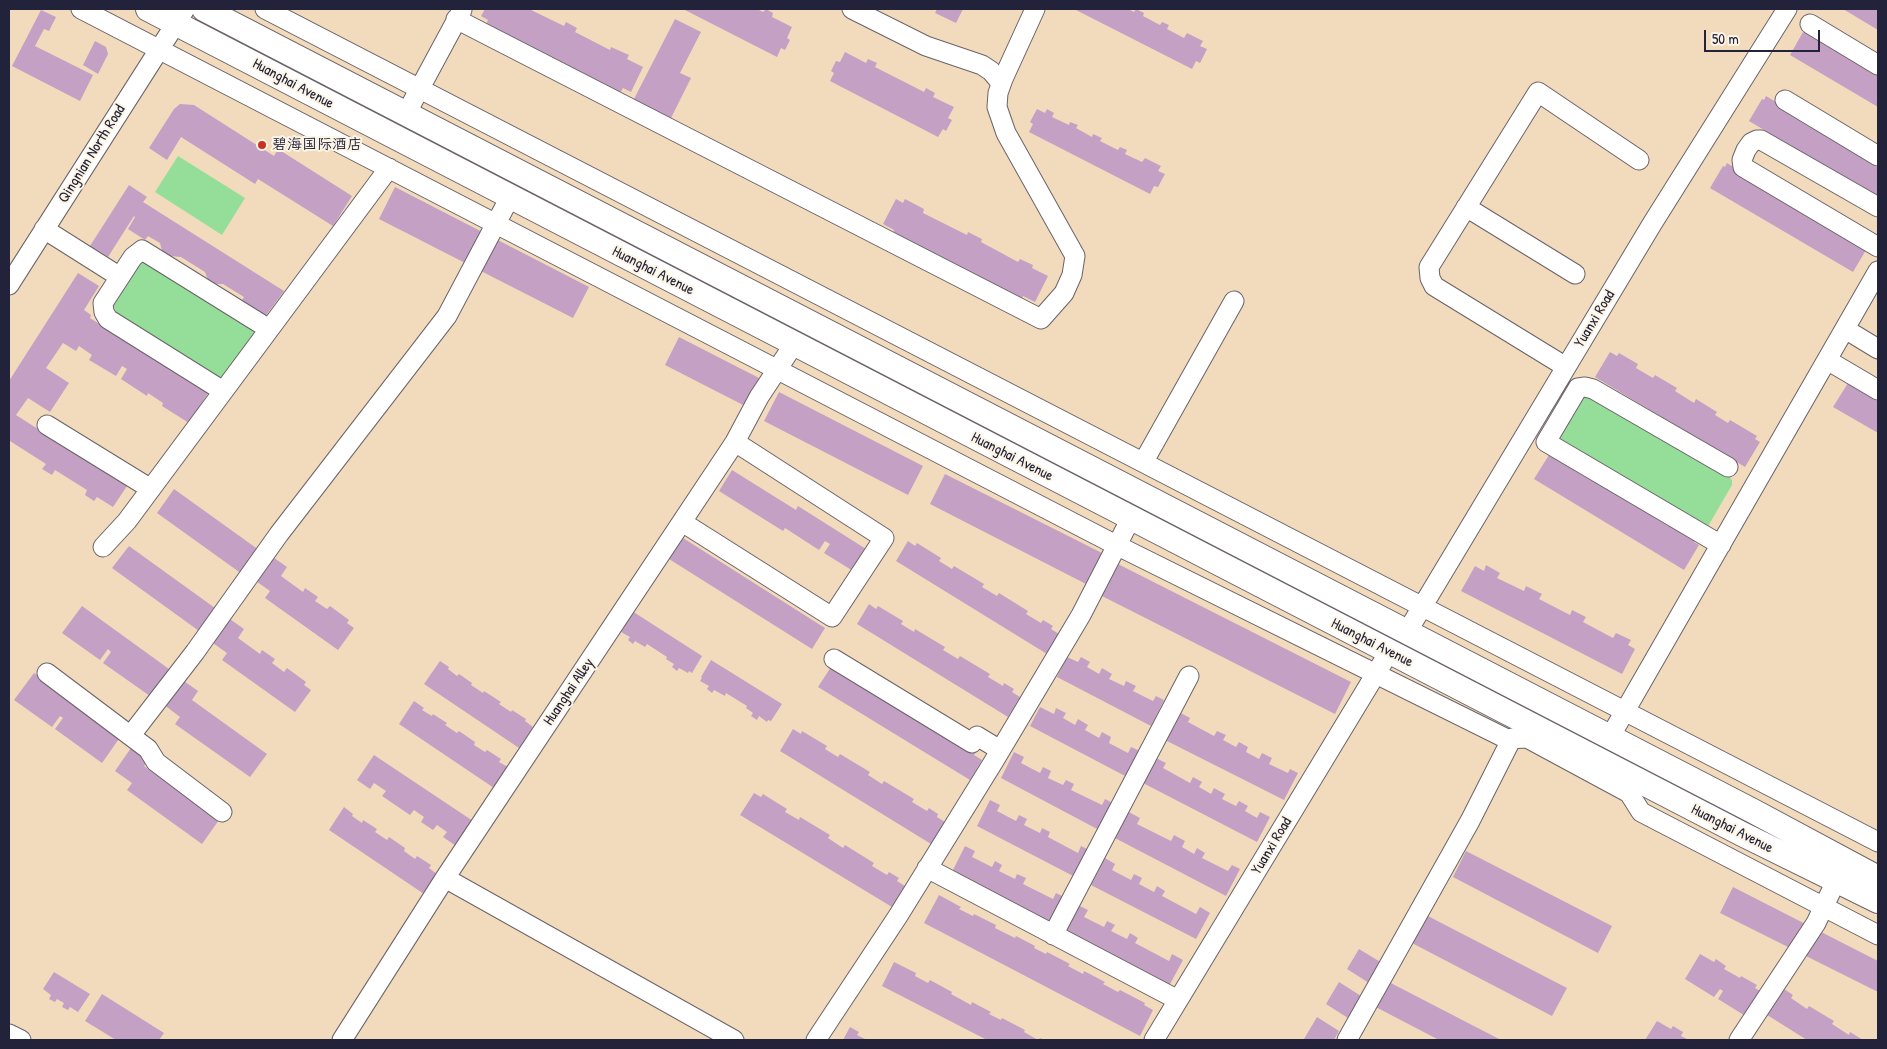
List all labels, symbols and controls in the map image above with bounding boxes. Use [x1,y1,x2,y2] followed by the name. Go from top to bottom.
[1707,20,1823,52] scale bar
[1712,28,1739,49] text: 50 m
[249,55,337,113] street label: Huanghai Avenue
[55,102,129,206] street label: Qingnian North Road
[272,136,362,154] place label: 碧海国际酒店
[256,139,268,151] marker: 碧海国际酒店
[609,243,697,299] street label: Huanghai Avenue
[1571,287,1619,351] street label: Yuanxi Road
[968,429,1056,485] street label: Huanghai Avenue
[1328,615,1416,671] street label: Huanghai Avenue
[540,655,598,729] street label: Huanghai Alley
[1688,801,1776,857] street label: Huanghai Avenue
[1248,814,1296,878] street label: Yuanxi Road

